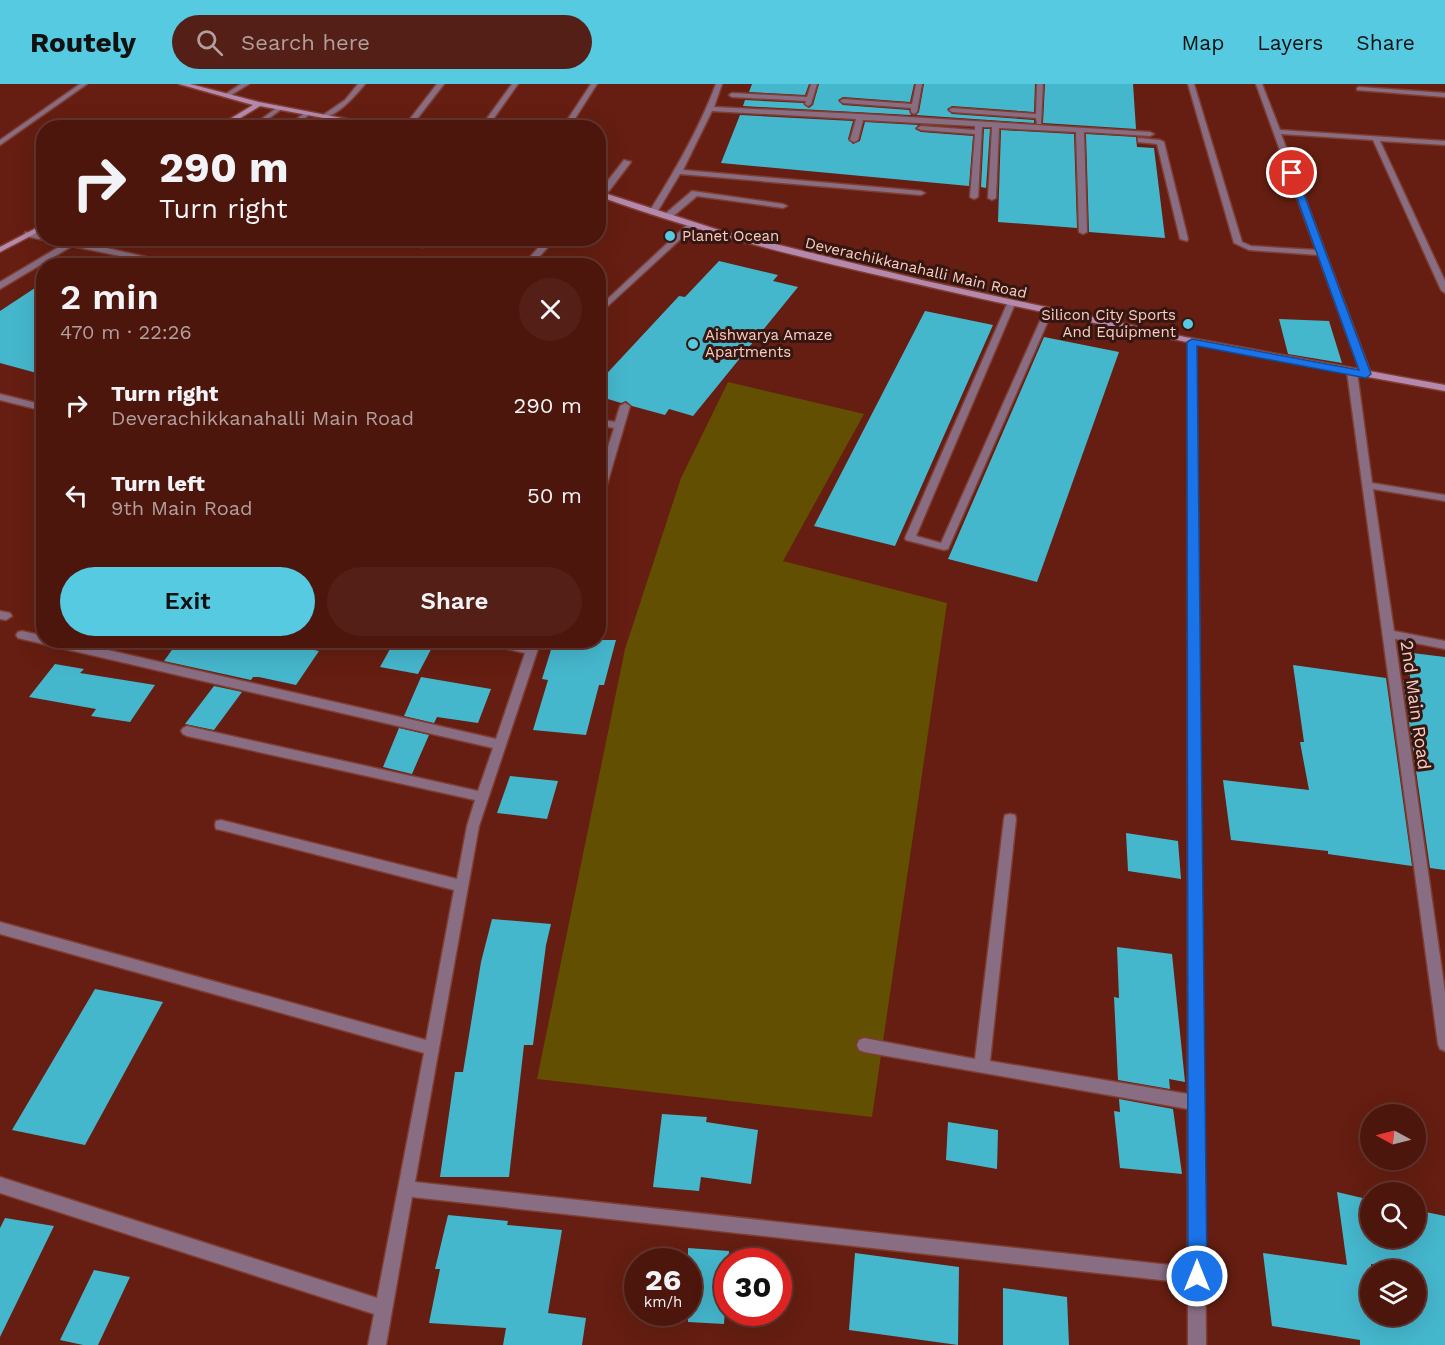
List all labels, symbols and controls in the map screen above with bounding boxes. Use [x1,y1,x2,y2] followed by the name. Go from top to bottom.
[172,15,592,69] search box
[30,26,136,59] text: Routely
[193,26,226,59] icon: search
[241,30,370,55] text: Search here
[1181,30,1224,55] text: Map
[1257,30,1323,55] text: Layers
[1356,30,1415,55] text: Share
[159,143,289,192] text: 290 m
[60,144,138,222] icon: right
[1266,147,1317,198] pin
[1275,156,1308,189] icon: arrive
[159,193,288,225] text: Turn right
[682,227,779,245] place label: Planet Ocean
[663,229,677,243] marker: Planet Ocean
[803,234,1029,302] street label: Deverachikkanahalli Main Road
[60,276,159,318] text: 2 min
[519,278,582,341] button: close
[1041,306,1177,341] place label: Silicon City Sports And Equipment
[1181,317,1195,331] marker: Silicon City Sports And Equipment
[60,320,192,344] text: 470 m · 22:26
[705,326,832,361] place label: Aishwarya Amaze Apartments
[686,337,700,351] marker: Aishwarya Amaze Apartments
[111,381,218,406] text: Turn right
[60,389,93,422] icon: right
[513,393,582,418] text: 290 m
[111,406,414,430] text: Deverachikkanahalli Main Road
[111,471,205,496] text: Turn left
[60,479,93,512] icon: left
[527,483,582,508] text: 50 m
[111,496,253,520] text: 9th Main Road
[60,567,315,636] button: Exit
[327,567,582,636] button: Share
[1397,639,1435,771] street label: 2nd Main Road
[1360,1104,1426,1170] north arrow
[1360,1104,1426,1326] map controls
[1360,1182,1426,1248] button: search
[1165,1244,1229,1308] position arrow
[714,1248,792,1326] speed limit sign: 30
[1360,1260,1426,1326] button: layers
[645,1262,681,1297] text: 26
[644,1293,682,1311] text: km/h

